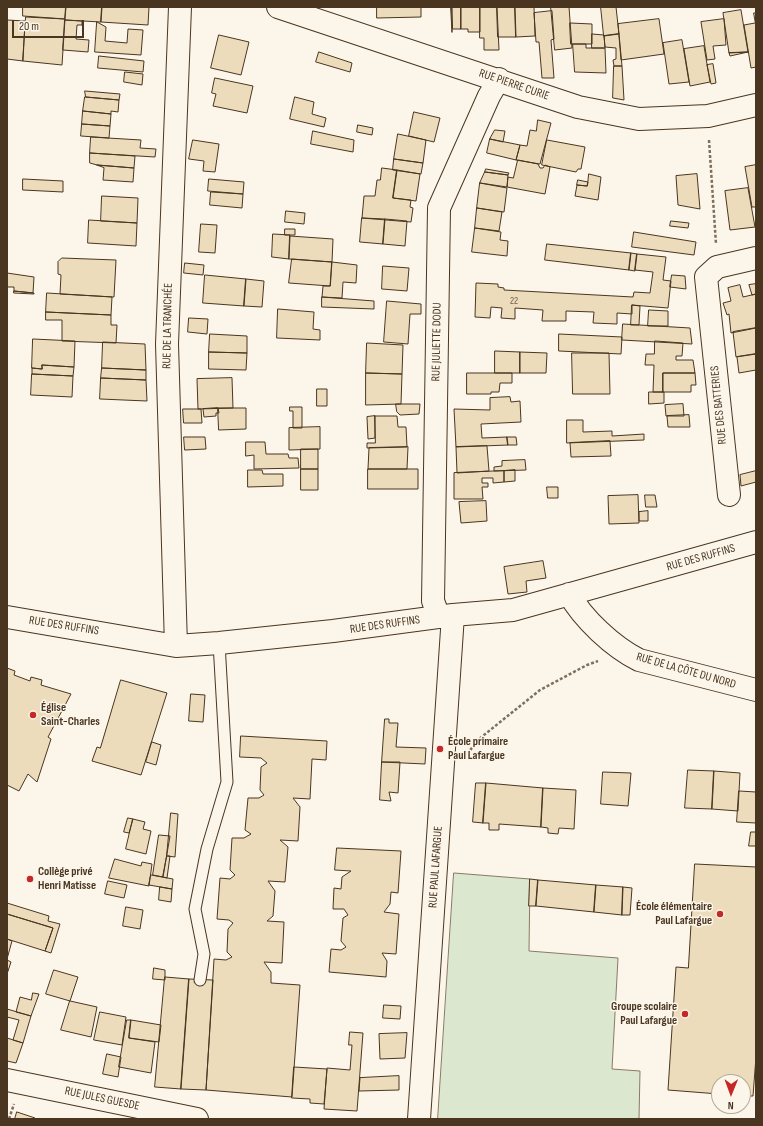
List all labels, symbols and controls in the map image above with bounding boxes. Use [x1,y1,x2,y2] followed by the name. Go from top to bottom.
[14,12,86,38] scale bar
[19,19,39,34] text: 20 m
[477,66,551,104] street label: RUE PIERRE CURIE
[160,283,176,369] street label: RUE DE LA TRANCHÉE
[510,295,518,307] house number: 22
[429,302,445,382] street label: RUE JULIETTE DODU
[708,365,730,445] street label: RUE DES BATTERIES
[665,541,737,575] street label: RUE DES RUFFINS
[28,613,100,639] street label: RUE DES RUFFINS
[349,613,421,637] street label: RUE DES RUFFINS
[634,650,738,692] street label: RUE DE LA CÔTE DU NORD
[41,701,100,729] place label: Église Saint-Charles
[28,710,38,720] marker: Église Saint-Charles
[448,735,508,763] place label: École primaire Paul Lafargue
[435,744,445,754] marker: École primaire Paul Lafargue
[426,826,446,908] street label: RUE PAUL LAFARGUE
[38,865,96,893] place label: Collège privé Henri Matisse
[25,874,35,884] marker: Collège privé Henri Matisse
[636,900,712,928] place label: École élémentaire Paul Lafargue
[715,909,725,919] marker: École élémentaire Paul Lafargue
[611,1000,677,1028] place label: Groupe scolaire Paul Lafargue
[680,1009,690,1019] marker: Groupe scolaire Paul Lafargue
[711,1074,751,1114] north arrow
[63,1084,141,1114] street label: RUE JULES GUESDE
[728,1099,734,1112] text: N

